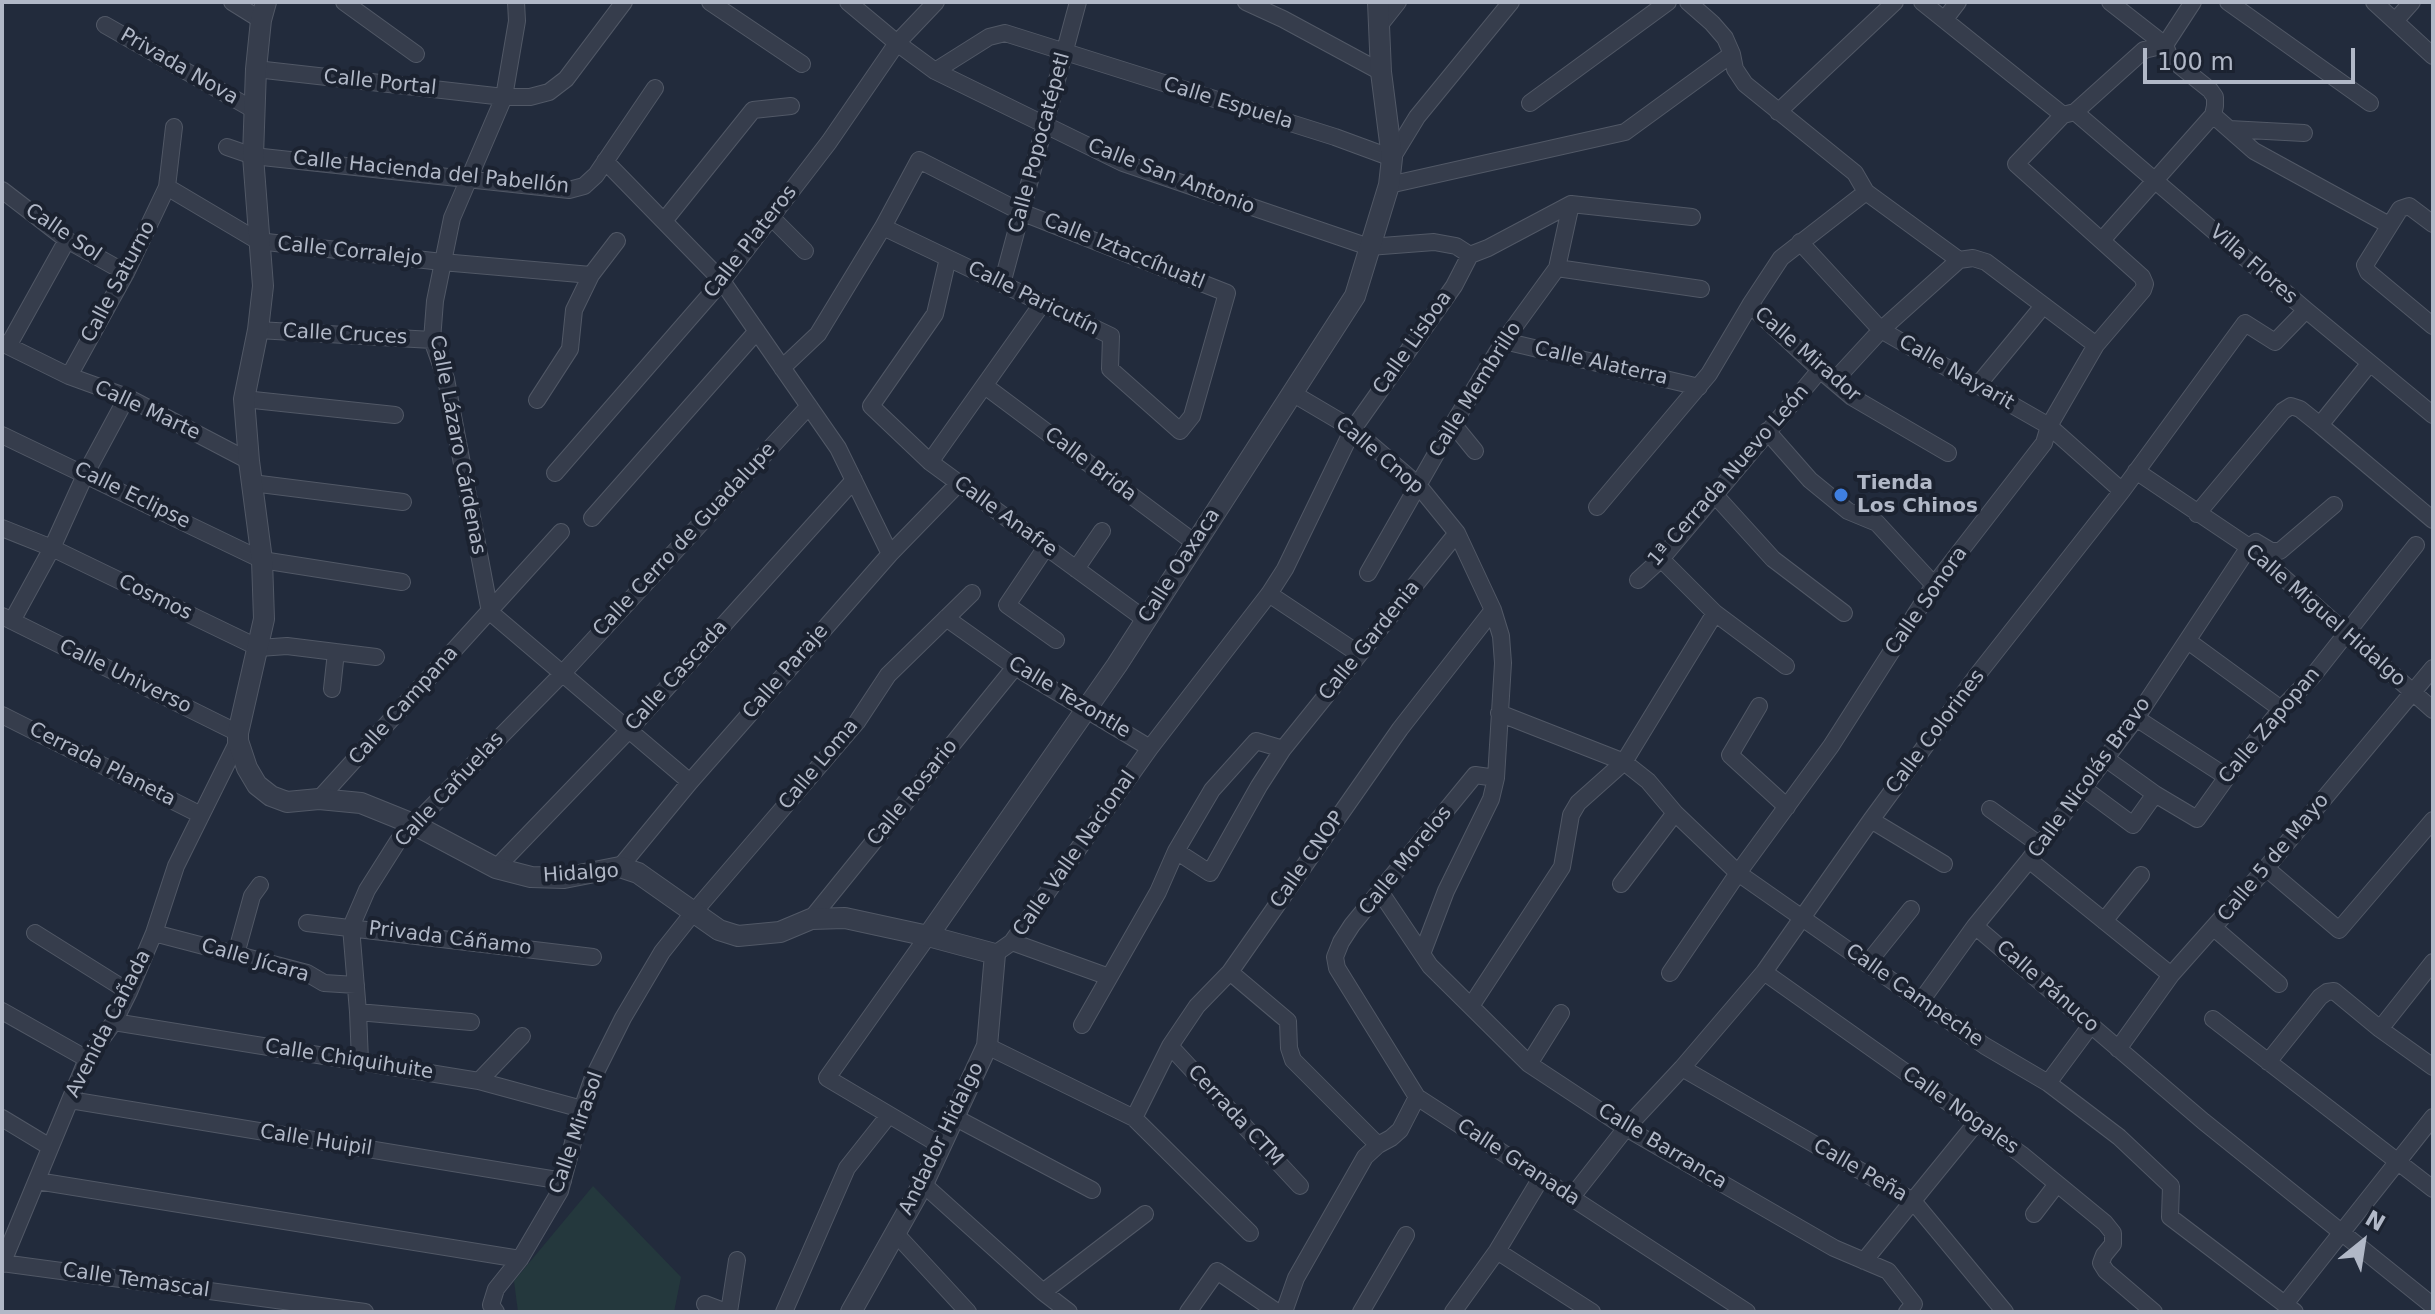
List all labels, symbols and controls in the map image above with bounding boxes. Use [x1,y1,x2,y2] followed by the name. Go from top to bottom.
[116,24,242,110] street label: Privada Nova
[2147,32,2359,82] scale bar
[2157,48,2234,76] text: 100 m
[1004,50,1076,236] street label: Calle Popocatépetl
[322,65,438,101] street label: Calle Portal
[1160,73,1296,135] street label: Calle Espuela
[1084,134,1258,220] street label: Calle San Antonio
[292,147,570,199] street label: Calle Hacienda del Pabellón
[700,181,802,303] street label: Calle Plateros
[20,199,106,267] street label: Calle Sol
[1040,209,1208,295] street label: Calle Iztaccíhuatl
[77,217,161,347] street label: Calle Saturno
[2204,220,2302,310] street label: Villa Flores
[276,232,424,272] street label: Calle Corralejo
[964,257,1102,341] street label: Calle Paricutín
[1369,287,1457,399] street label: Calle Lisboa
[1749,302,1865,408] street label: Calle Mirador
[1425,318,1527,462] street label: Calle Membrillo
[282,320,408,350] street label: Calle Cruces
[1894,330,2018,416] street label: Calle Nayarit
[424,333,490,557] street label: Calle Lázaro Cárdenas
[1532,337,1670,391] street label: Calle Alaterra
[90,376,204,446] street label: Calle Marte
[1644,380,1814,572] street label: 1ª Cerrada Nuevo León
[1330,412,1428,500] street label: Calle Cnop
[1039,423,1141,507] street label: Calle Brida
[589,438,781,642] street label: Calle Cerro de Guadalupe
[70,458,194,534] street label: Calle Eclipse
[949,472,1061,562] street label: Calle Anafre
[1857,472,1978,519] place label: Tienda Los Chinos
[1832,486,1850,504] marker: Tienda Los Chinos
[1134,504,1226,628] street label: Calle Oaxaca
[2240,540,2410,692] street label: Calle Miguel Hidalgo
[1881,542,1973,660] street label: Calle Sonora
[114,570,196,626] street label: Cosmos
[1314,576,1426,706] street label: Calle Gardenia
[621,616,733,736] street label: Calle Cascada
[738,620,834,724] street label: Calle Paraje
[55,635,195,719] street label: Calle Universo
[344,642,464,770] street label: Calle Campana
[1004,652,1134,744] street label: Calle Tezontle
[2214,663,2326,789] street label: Calle Zapopan
[1882,665,1990,799] street label: Calle Colorines
[2024,693,2156,863] street label: Calle Nicolás Bravo
[774,715,864,815] street label: Calle Loma
[25,718,179,812] street label: Cerrada Planeta
[391,728,509,852] street label: Calle Cañuelas
[863,735,963,851] street label: Calle Rosario
[1009,767,1141,941] street label: Calle Valle Nacional
[2213,789,2335,927] street label: Calle 5 de Mayo
[1355,801,1457,921] street label: Calle Morelos
[1266,807,1350,913] street label: Calle CNOP
[542,859,620,889] street label: Hidalgo
[367,917,533,961] street label: Privada Cáñamo
[198,934,312,988] street label: Calle Jícara
[1991,936,2103,1038] street label: Calle Pánuco
[1840,940,1988,1052] street label: Calle Campeche
[61,946,157,1102] street label: Avenida Cañada
[263,1035,435,1085] street label: Calle Chiquihuite
[895,1059,989,1219] street label: Andador Hidalgo
[1182,1061,1288,1171] street label: Cerrada CTM
[1897,1062,2023,1160] street label: Calle Nogales
[545,1069,609,1197] street label: Calle Mirasol
[1593,1099,1731,1195] street label: Calle Barranca
[1452,1114,1584,1212] street label: Calle Granada
[258,1120,374,1162] street label: Calle Huipil
[1809,1134,1911,1208] street label: Calle Peña
[2323,1202,2403,1282] north arrow
[2361,1205,2389,1236] text: N
[61,1259,211,1303] street label: Calle Temascal

